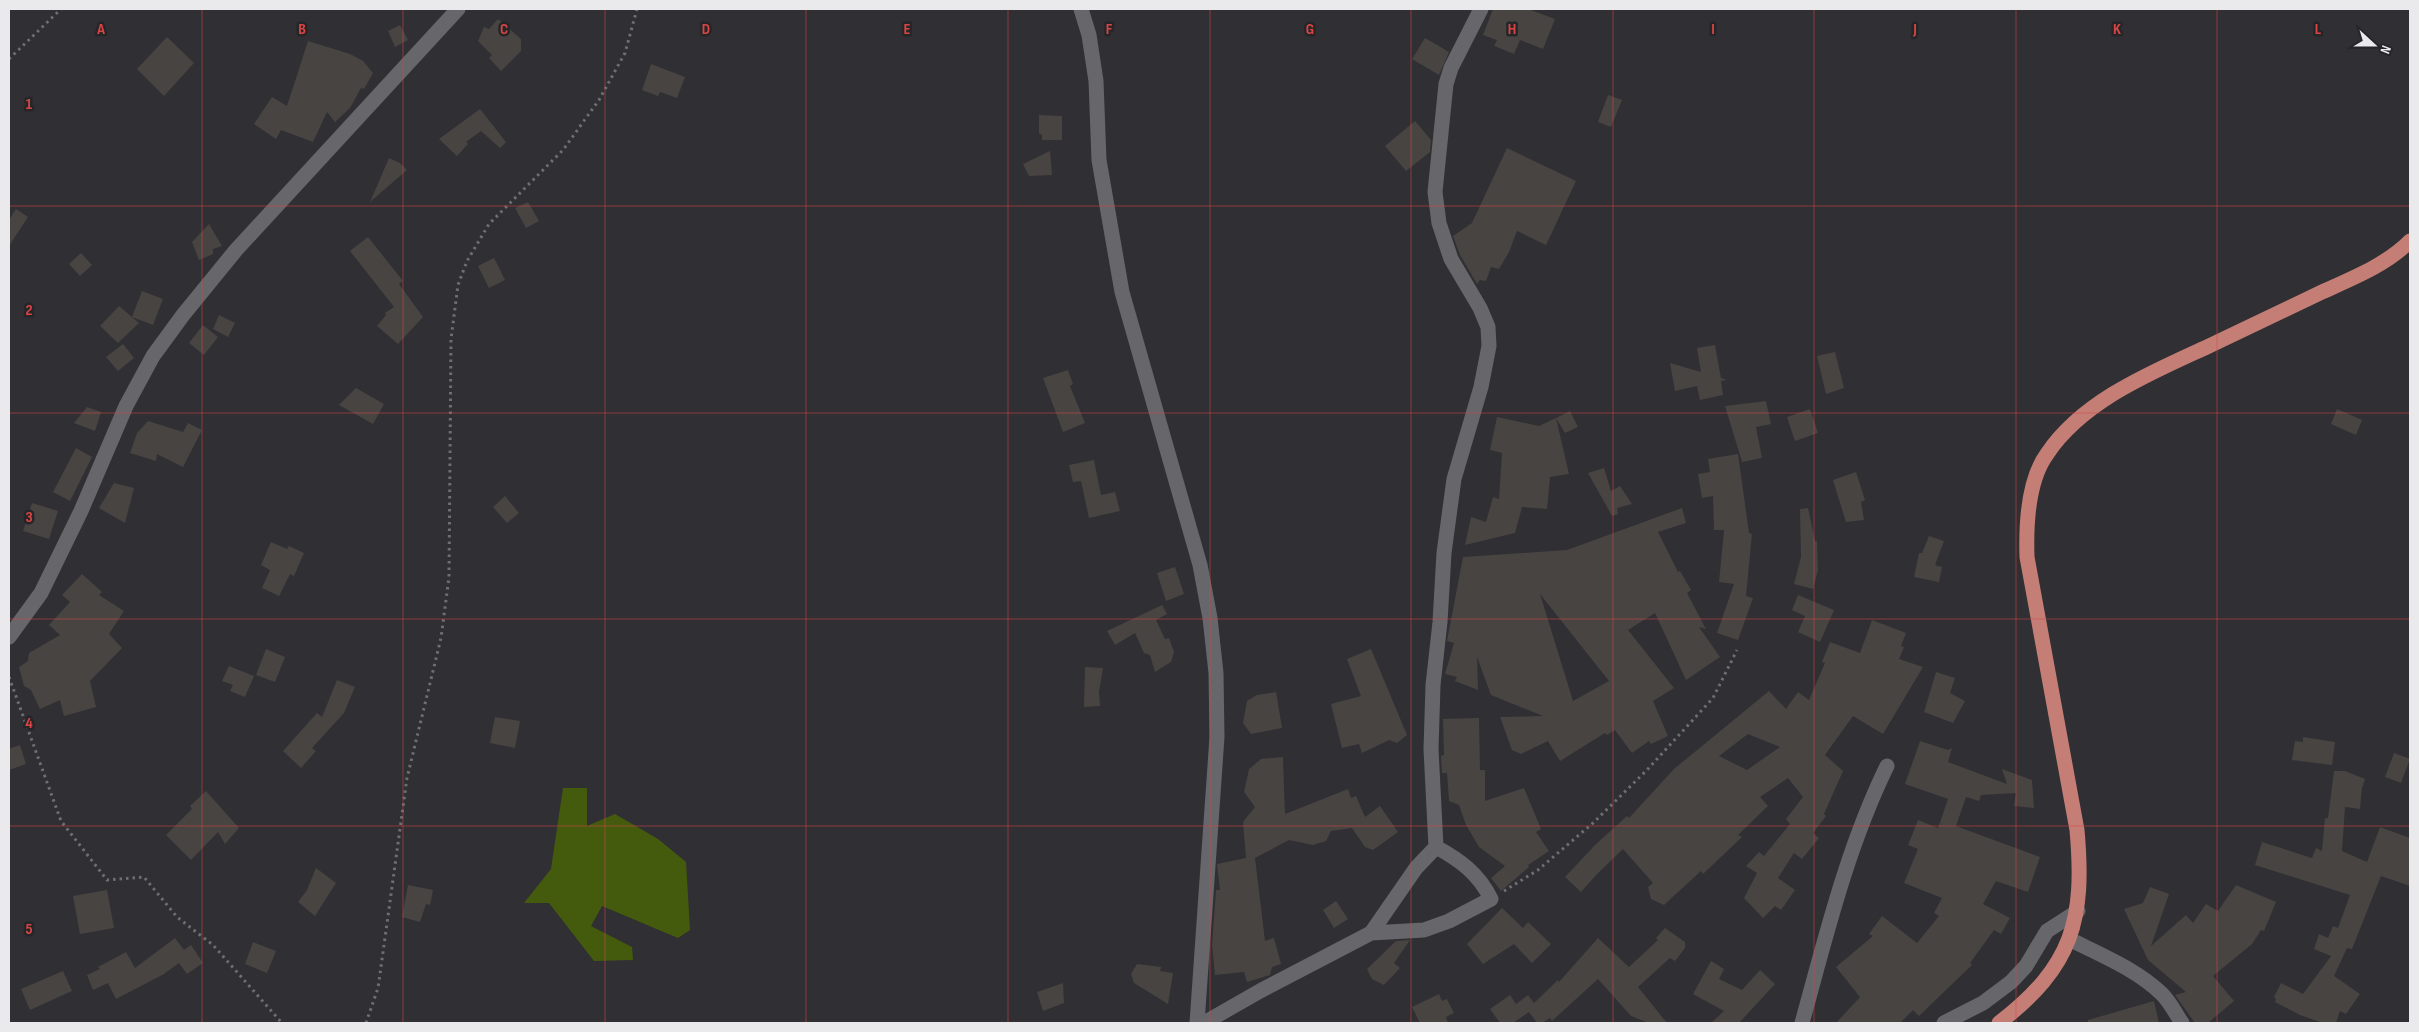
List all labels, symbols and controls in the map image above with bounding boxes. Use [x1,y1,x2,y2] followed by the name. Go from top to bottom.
[96,20,105,39] text: A
[298,20,306,39] text: B
[500,20,508,39] text: C
[702,20,710,39] text: D
[904,20,911,39] text: E
[1106,20,1113,39] text: F
[1306,20,1314,39] text: G
[1508,20,1516,39] text: H
[1711,20,1715,39] text: I
[1912,20,1917,39] text: J
[2113,20,2121,39] text: K
[2315,20,2322,39] text: L
[2349,20,2399,70] north arrow
[2376,43,2395,56] text: N
[26,95,33,114] text: 1
[25,301,33,320] text: 2
[25,508,33,527] text: 3
[25,714,33,733] text: 4
[25,920,33,939] text: 5

